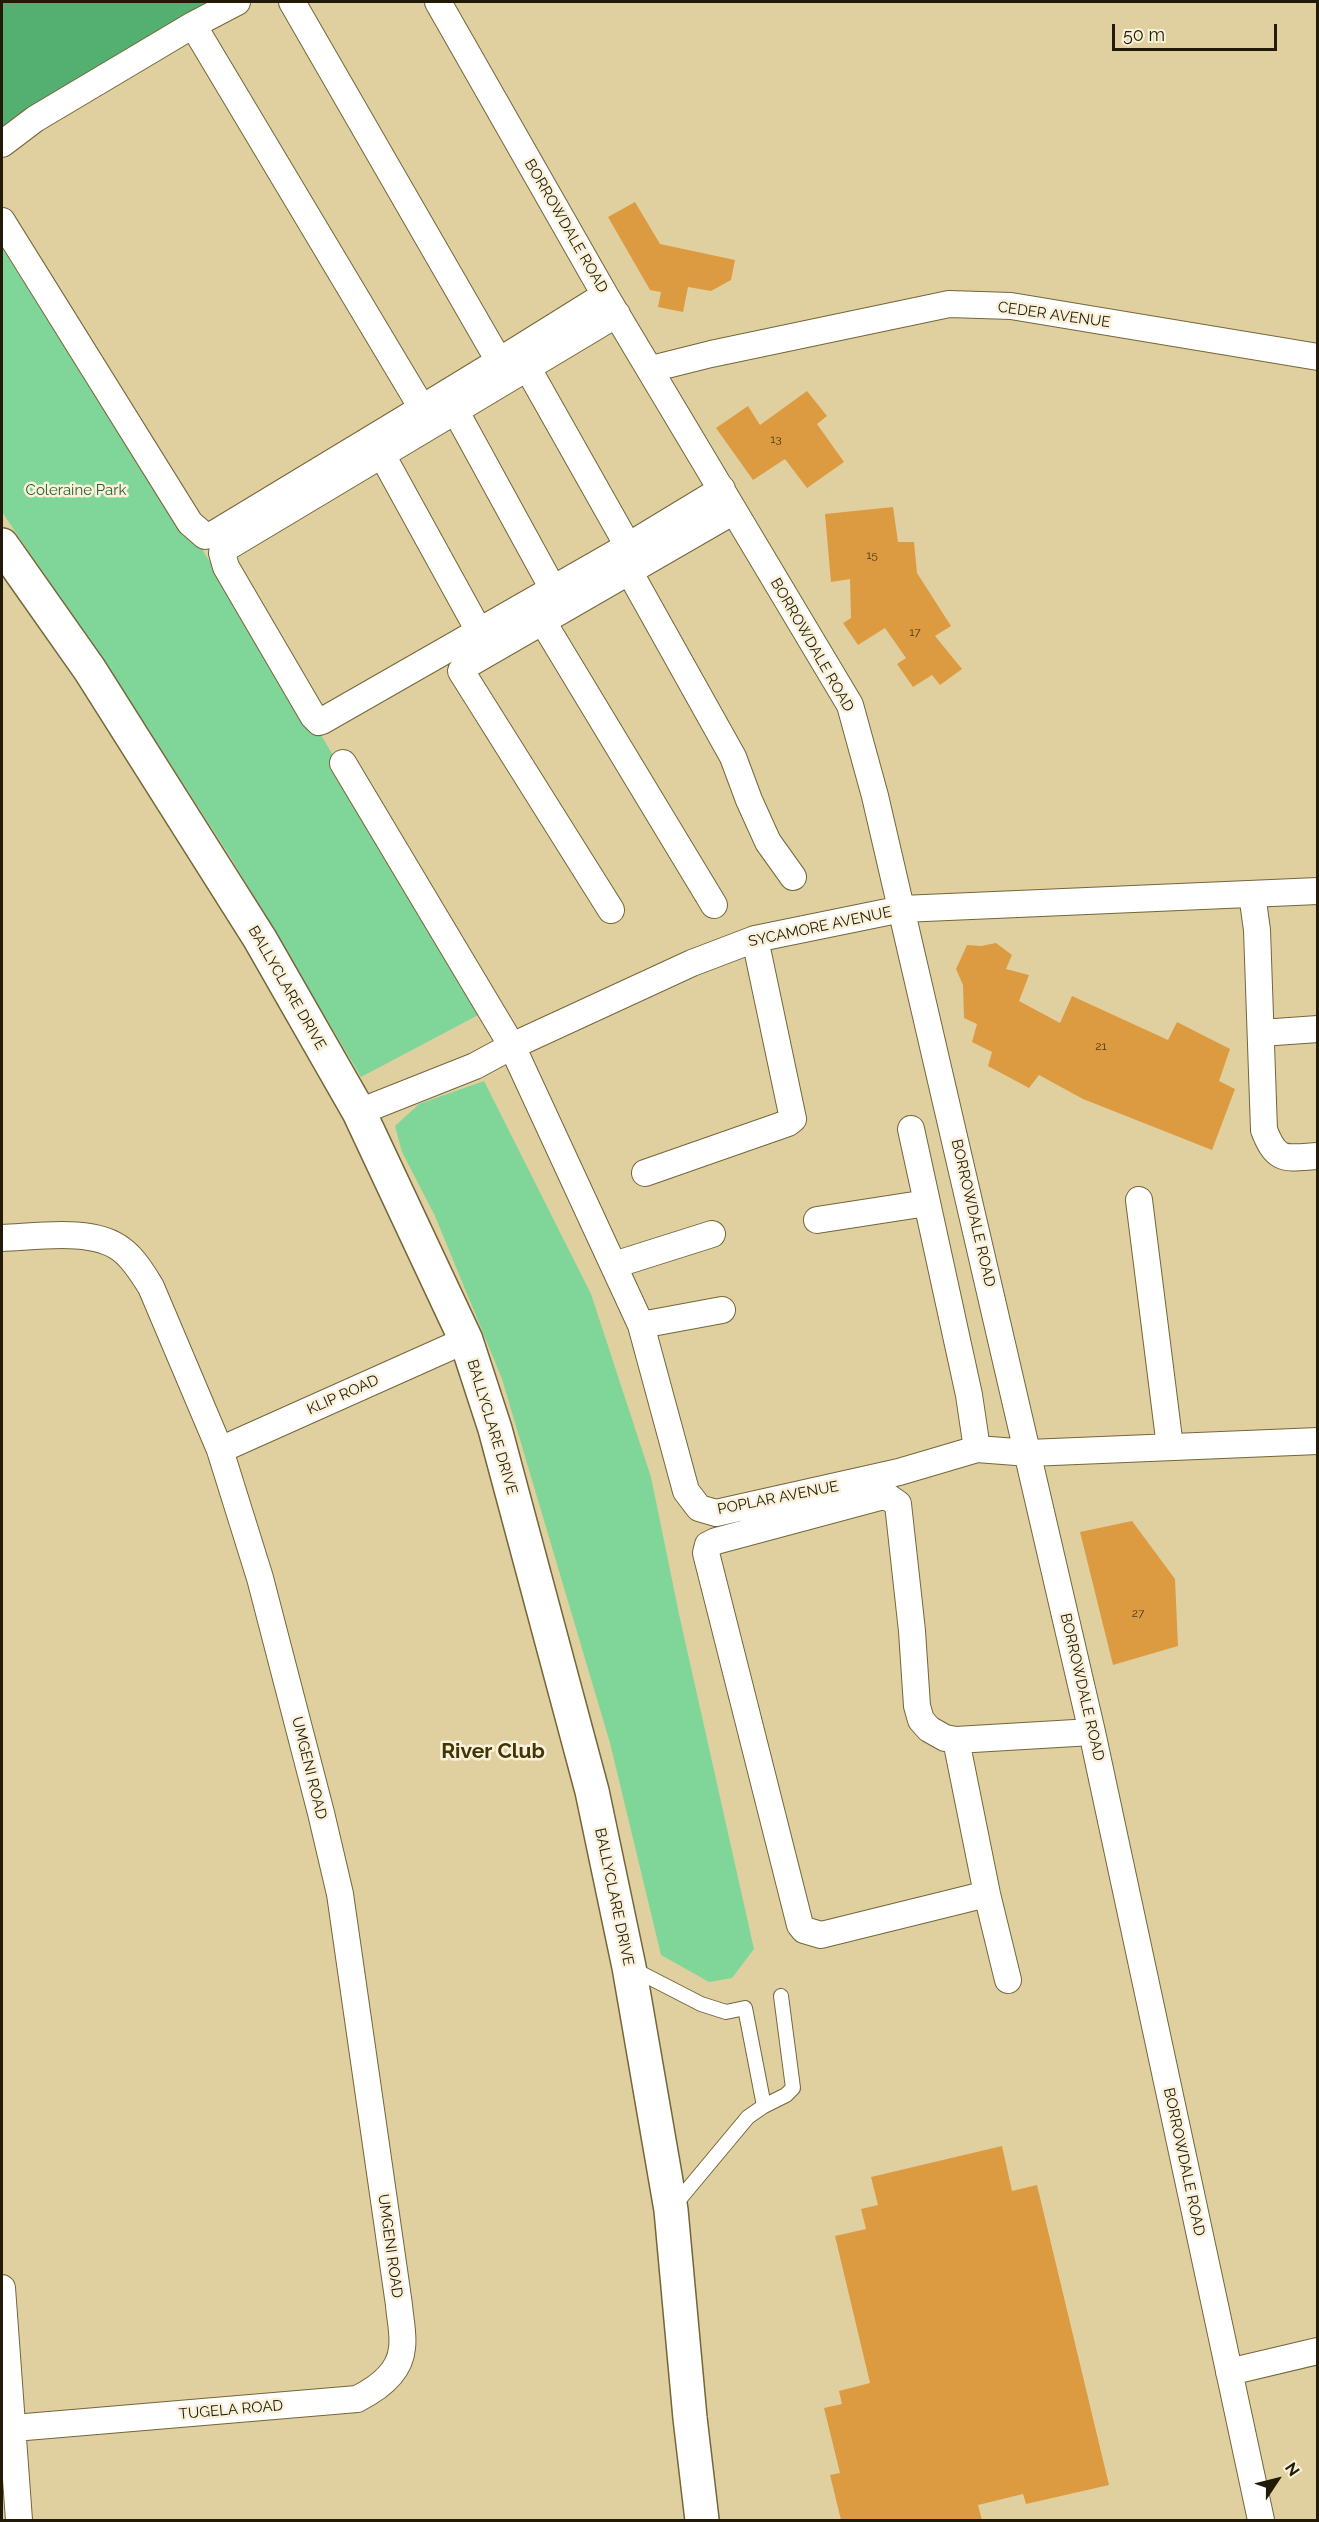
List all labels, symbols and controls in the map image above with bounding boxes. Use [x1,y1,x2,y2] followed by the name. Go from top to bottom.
[1115,12,1280,50] scale bar
[1123,24,1165,45] text: 50 m
[520,156,612,296] street label: BORROWDALE ROAD
[997,298,1111,332] street label: CEDER AVENUE
[770,432,782,446] house number: 13
[26,481,126,499] park label: Coleraine Park
[866,548,878,562] house number: 15
[766,575,858,715] street label: BORROWDALE ROAD
[909,625,921,639] house number: 17
[747,903,893,951] street label: SYCAMORE AVENUE
[244,923,330,1053] street label: BALLYCLARE DRIVE
[1095,1039,1107,1053] house number: 21
[947,1137,999,1289] street label: BORROWDALE ROAD
[463,1357,521,1497] street label: BALLYCLARE DRIVE
[304,1371,382,1419] street label: KLIP ROAD
[716,1477,840,1519] street label: POPLAR AVENUE
[1132,1606,1144,1620] house number: 27
[1056,1611,1108,1763] street label: BORROWDALE ROAD
[288,1715,330,1821] street label: UMGENI ROAD
[441,1739,545,1765] district label: River Club
[591,1827,637,1967] street label: BALLYCLARE DRIVE
[1159,2086,1209,2238] street label: BORROWDALE ROAD
[374,2193,406,2299] street label: UMGENI ROAD
[178,2396,284,2424] street label: TUGELA ROAD
[1247,2450,1307,2510] north arrow
[1281,2459,1303,2480] text: N

